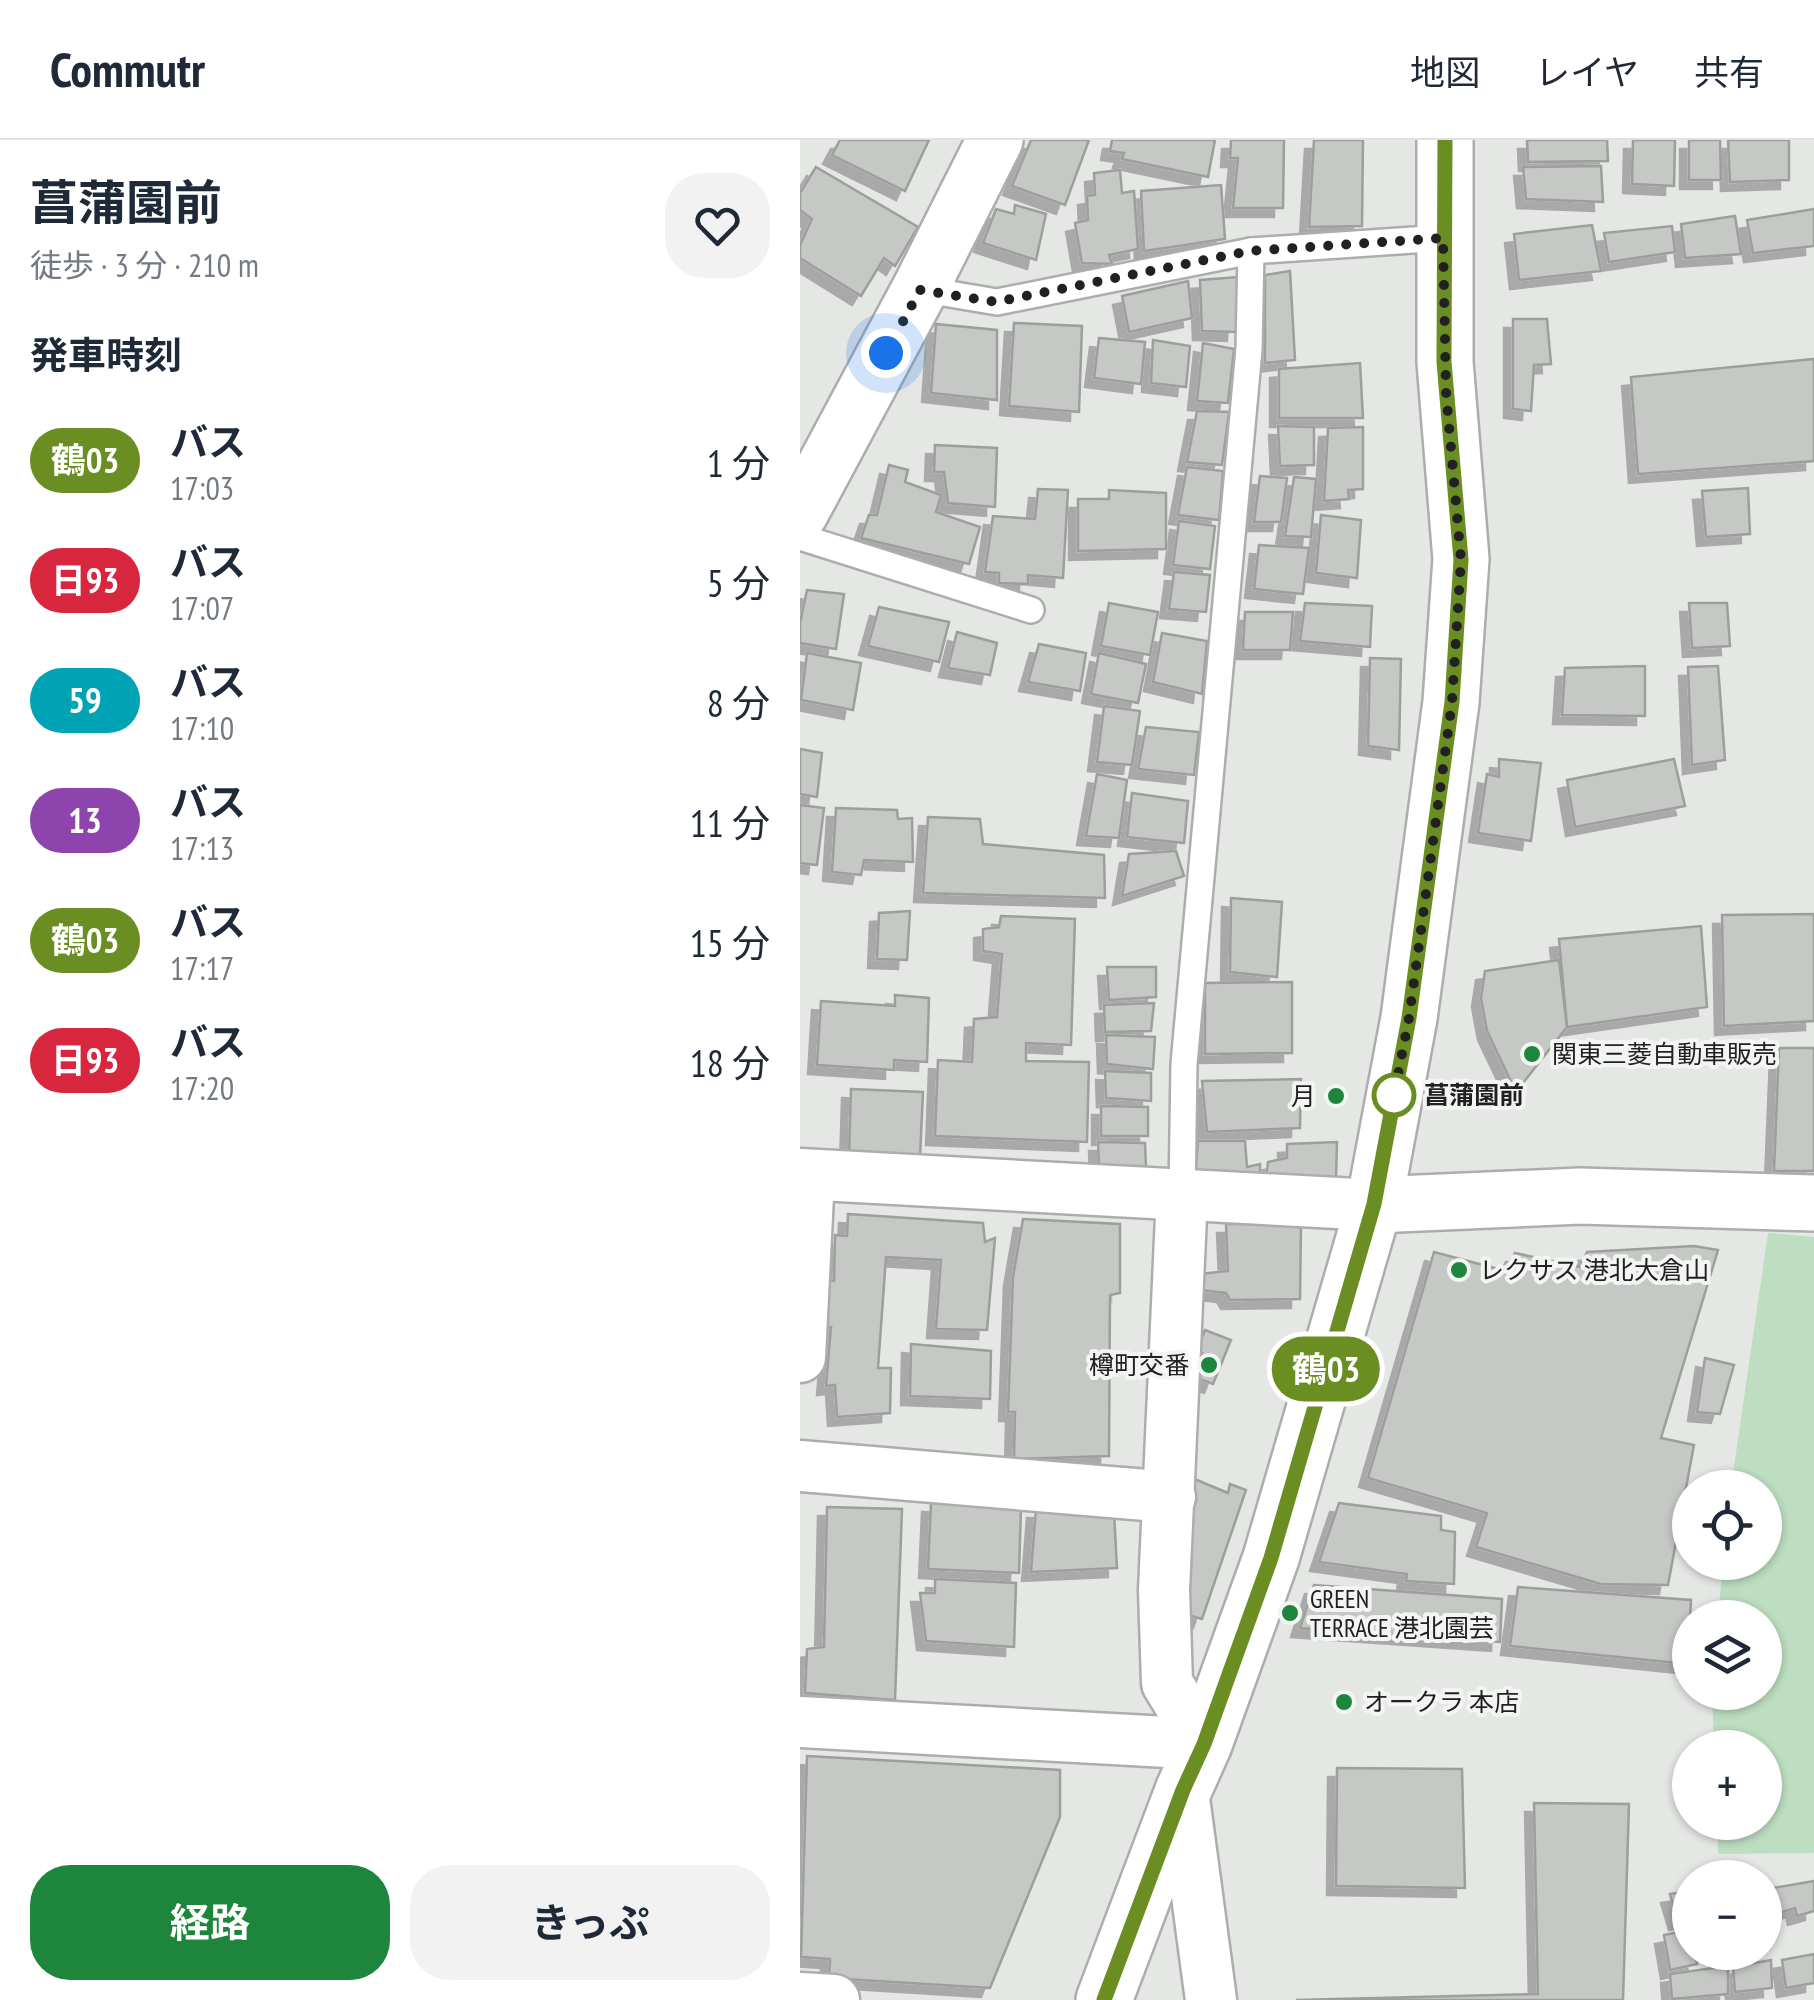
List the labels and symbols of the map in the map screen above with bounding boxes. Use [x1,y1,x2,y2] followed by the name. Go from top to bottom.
[861,328,911,378] your location
[1552,1038,1777,1070] place label: 関東三菱自動車販売
[1521,1043,1543,1065] marker: 関東三菱自動車販売
[1373,1074,1415,1116] marker: 菖蒲園前
[1424,1079,1524,1111] place label: 菖蒲園前
[1291,1080,1316,1112] place label: 月
[1325,1085,1347,1107] marker: 月
[1479,1254,1709,1286] place label: レクサス 港北大倉山
[1448,1259,1470,1281] marker: レクサス 港北大倉山
[1268,1336,1384,1402] line badge: 鶴03
[1089,1349,1189,1381] place label: 樽町交番
[1198,1354,1220,1376] marker: 樽町交番
[1310,1583,1494,1644] place label: GREEN TERRACE 港北園芸
[1279,1602,1301,1624] marker: GREEN TERRACE 港北園芸
[1364,1686,1519,1718] place label: オークラ 本店
[1333,1691,1355,1713] marker: オークラ 本店

